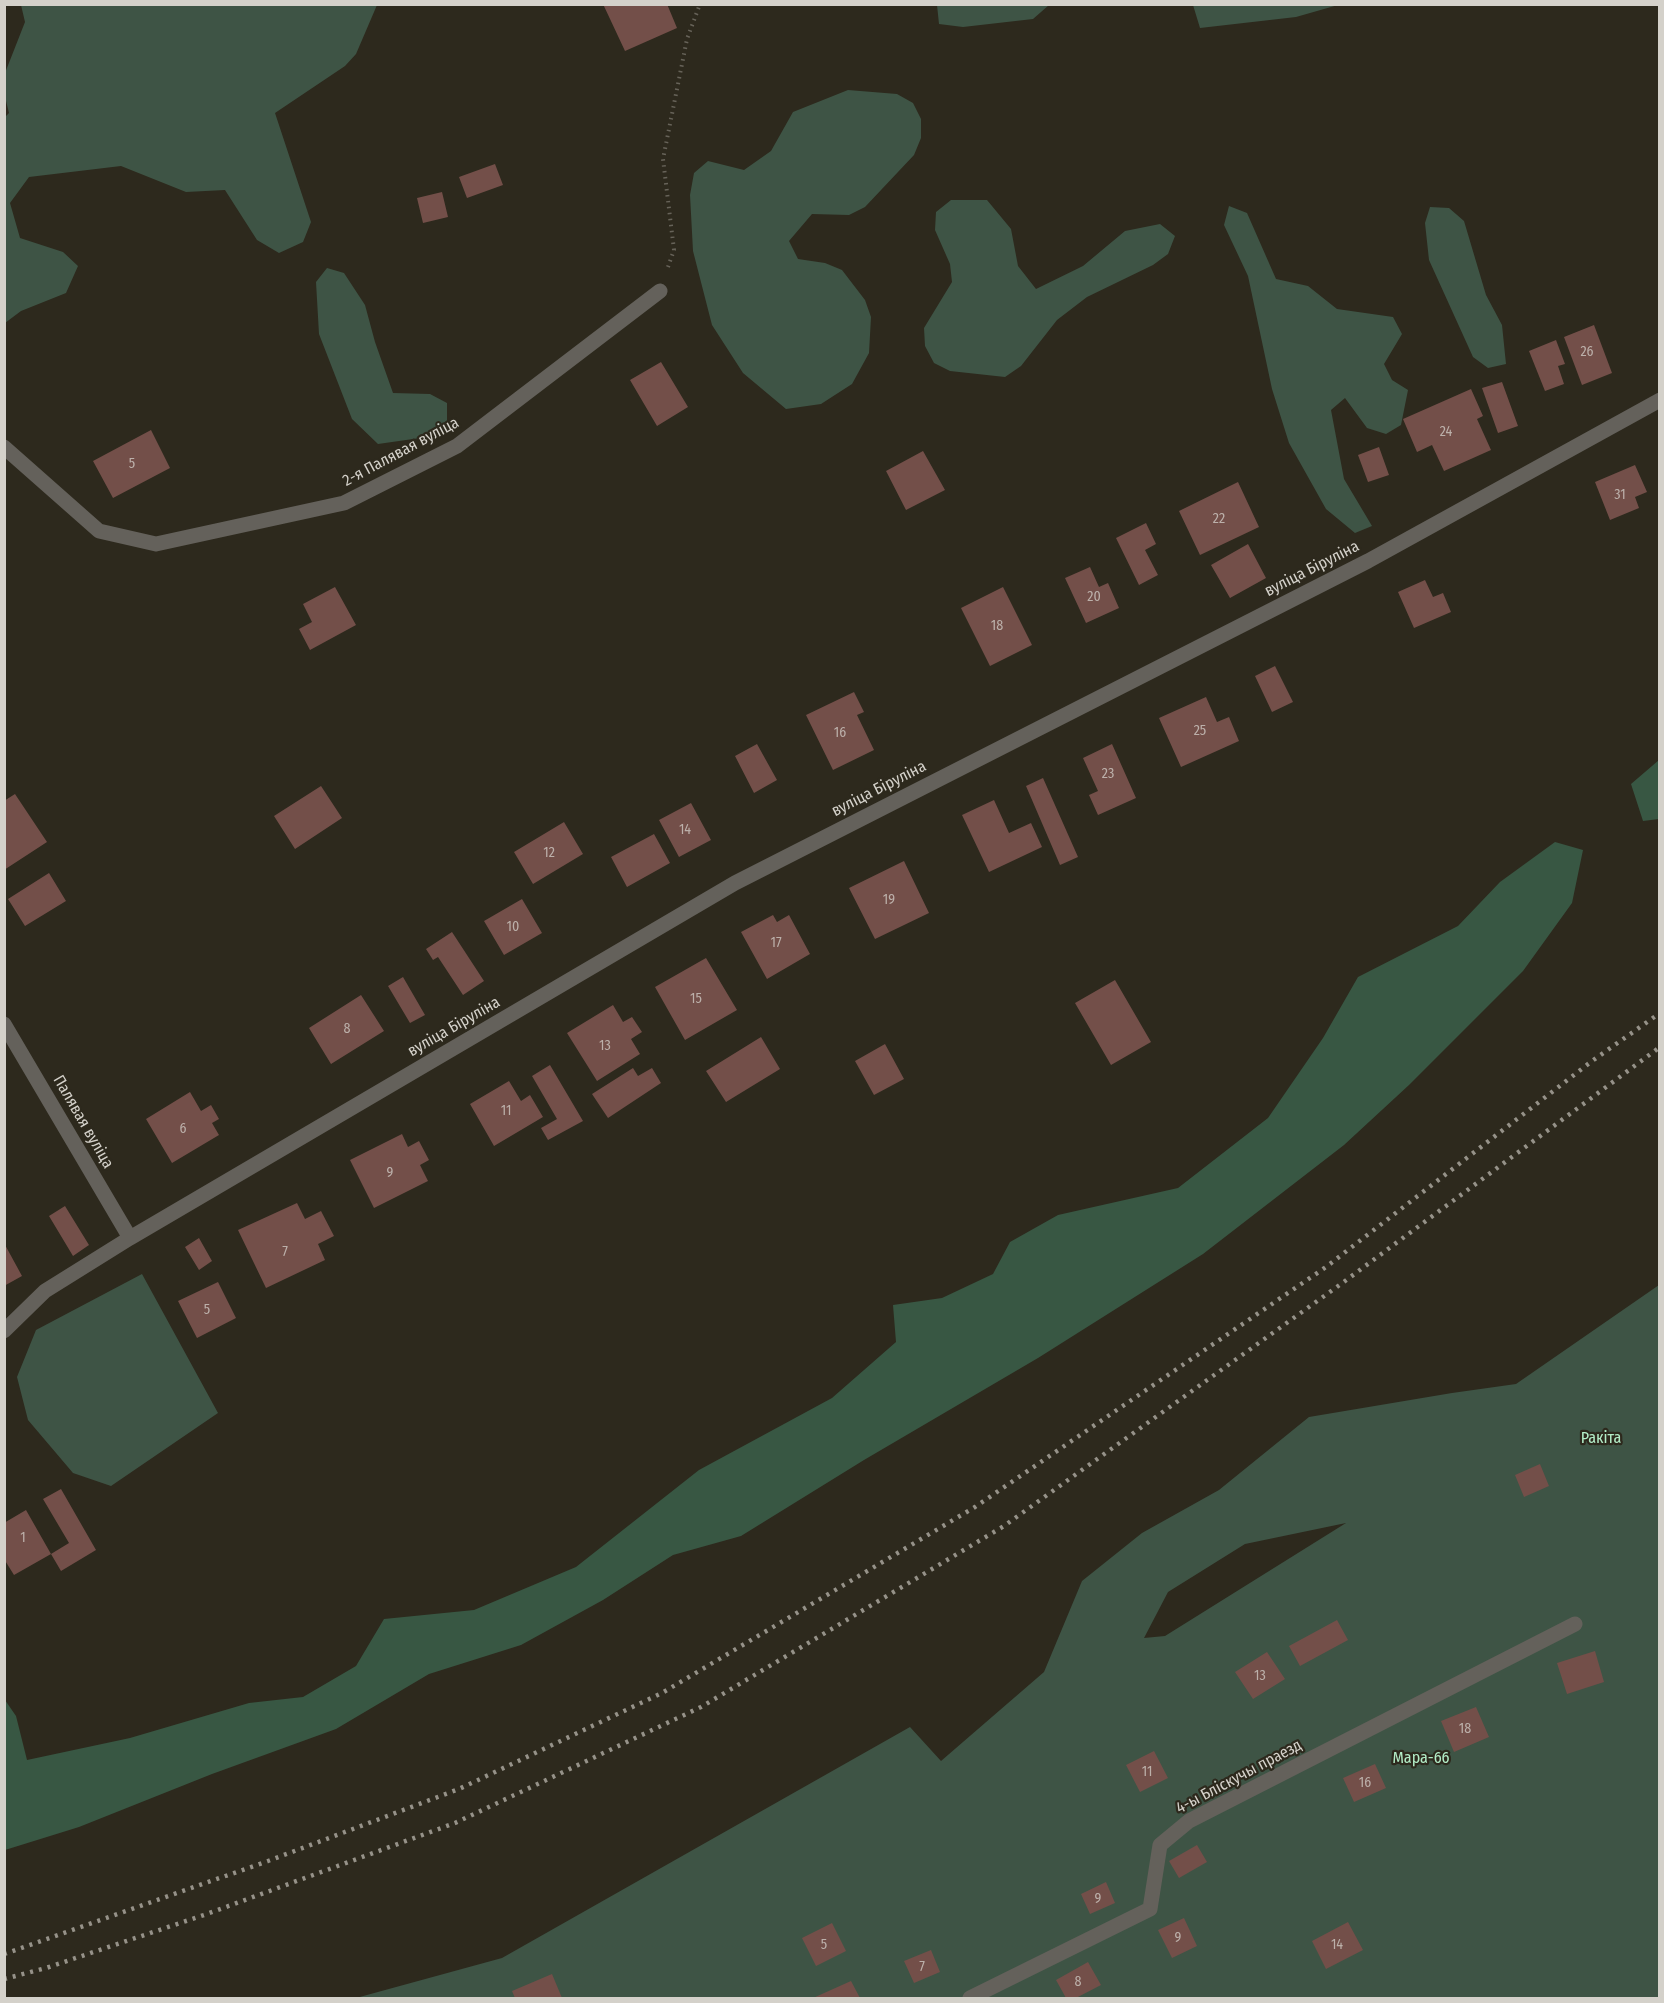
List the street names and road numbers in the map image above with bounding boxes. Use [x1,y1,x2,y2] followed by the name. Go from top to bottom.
[340,413,462,491] street label: 2-я Палявая вуліца
[1262,537,1362,601] street label: вуліца Біруліна
[829,757,929,821] street label: вуліца Біруліна
[404,993,504,1061] street label: вуліца Біруліна
[49,1072,117,1172] street label: Палявая вуліца
[1173,1736,1305,1818] street label: 4-ы Бліскучы праезд

